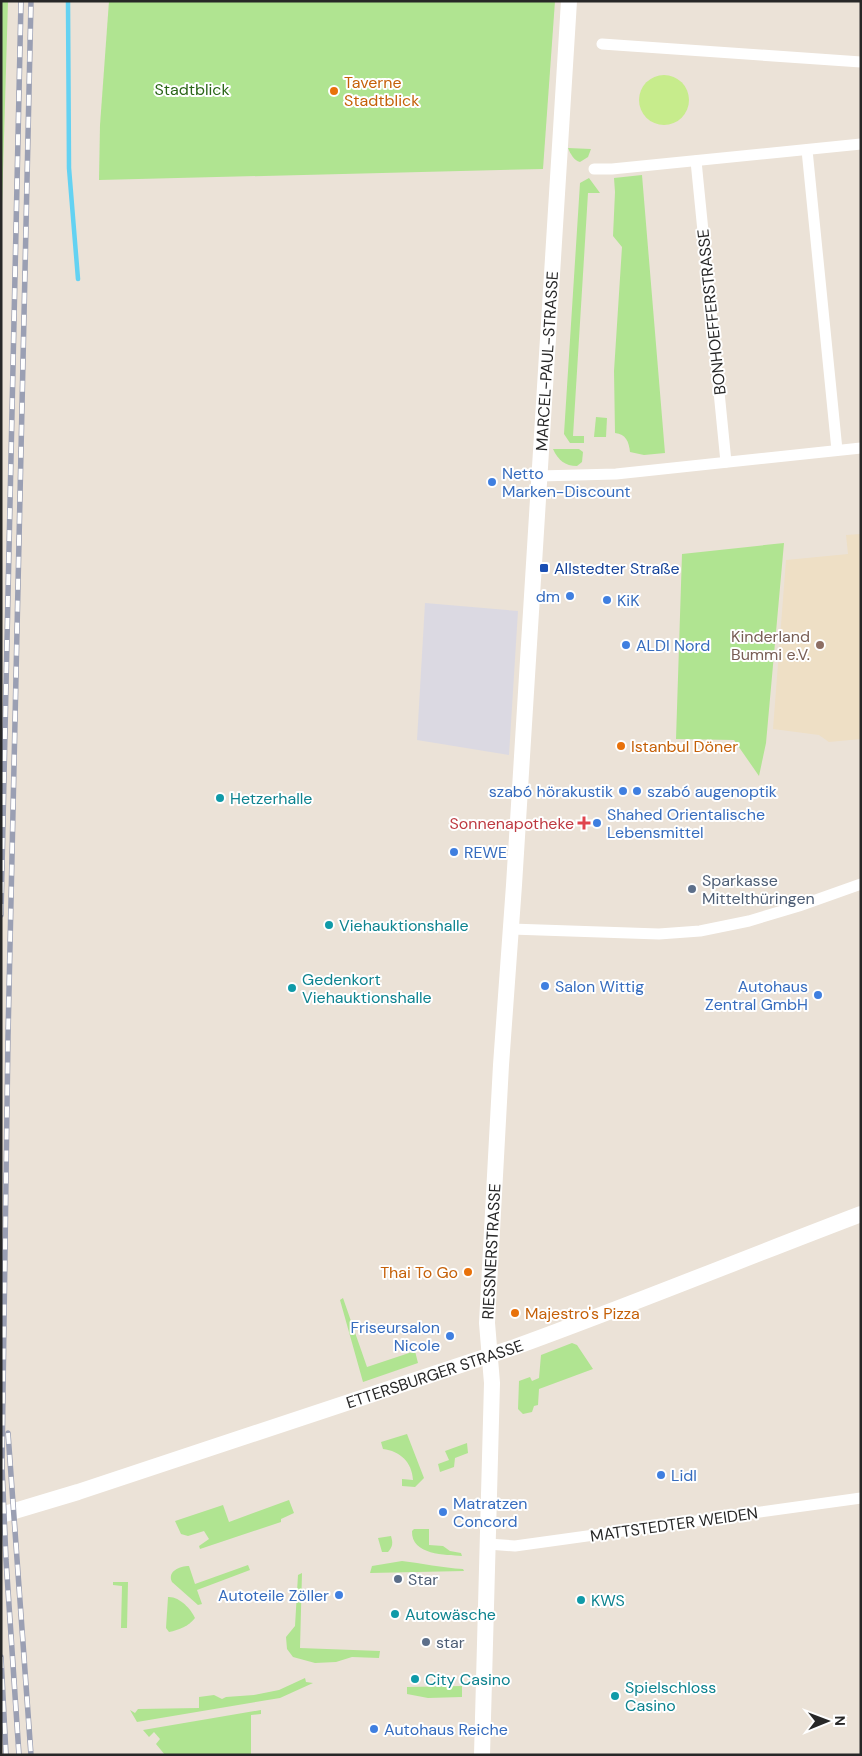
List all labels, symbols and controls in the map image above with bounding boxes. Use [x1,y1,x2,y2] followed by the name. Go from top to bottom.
[344,72,419,111] place label: Taverne Stadtblick
[154,79,230,100] park label: Stadtblick
[328,85,340,97] marker: Taverne Stadtblick
[692,228,731,396] street label: BONHOEFFERSTRASSE
[531,271,563,452] street label: MARCEL-PAUL-STRASSE
[502,463,631,502] place label: Netto Marken-Discount
[486,476,498,488] marker: Netto Marken-Discount
[554,558,680,579] place label: Allstedter Straße
[538,562,550,574] marker: Allstedter Straße
[536,586,560,607] place label: dm
[564,590,576,602] marker: dm
[617,590,640,611] place label: KiK
[601,594,613,606] marker: KiK
[731,626,810,665] place label: Kinderland Bummi e.V.
[636,635,710,656] place label: ALDI Nord
[620,639,632,651] marker: ALDI Nord
[814,639,826,651] marker: Kinderland Bummi e.V.
[631,736,738,757] place label: Istanbul Döner
[615,740,627,752] marker: Istanbul Döner
[489,781,613,802] place label: szabó hörakustik
[647,781,777,802] place label: szabó augenoptik
[617,785,629,797] marker: szabó hörakustik
[631,785,643,797] marker: szabó augenoptik
[230,788,312,809] place label: Hetzerhalle
[214,792,226,804] marker: Hetzerhalle
[607,804,765,843] place label: Shahed Orientalische Lebensmittel
[450,813,574,834] place label: Sonnenapotheke
[578,817,590,829] marker: Sonnenapotheke
[591,817,603,829] marker: Shahed Orientalische Lebensmittel
[464,842,507,863] place label: REWE
[448,846,460,858] marker: REWE
[702,870,815,909] place label: Sparkasse Mittelthüringen
[686,883,698,895] marker: Sparkasse Mittelthüringen
[339,915,469,936] place label: Viehauktionshalle
[323,919,335,931] marker: Viehauktionshalle
[302,969,432,1008] place label: Gedenkort Viehauktionshalle
[555,976,644,997] place label: Salon Wittig
[705,976,808,1015] place label: Autohaus Zentral GmbH
[539,980,551,992] marker: Salon Wittig
[286,982,298,994] marker: Gedenkort Viehauktionshalle
[812,989,824,1001] marker: Autohaus Zentral GmbH
[477,1183,506,1320] street label: RIESSNERSTRASSE
[380,1262,458,1283] place label: Thai To Go
[462,1266,474,1278] marker: Thai To Go
[525,1303,640,1324] place label: Majestro's Pizza
[509,1307,521,1319] marker: Majestro's Pizza
[350,1317,440,1356] place label: Friseursalon Nicole
[444,1330,456,1342] marker: Friseursalon Nicole
[343,1335,526,1413] street label: ETTERSBURGER STRASSE
[671,1465,697,1486] place label: Lidl
[655,1469,667,1481] marker: Lidl
[453,1493,527,1532] place label: Matratzen Concord
[589,1502,759,1547] street label: MATTSTEDTER WEIDEN
[437,1506,449,1518] marker: Matratzen Concord
[408,1569,438,1590] place label: Star
[392,1573,404,1585] marker: Star
[218,1585,329,1606] place label: Autoteile Zöller
[333,1589,345,1601] marker: Autoteile Zöller
[591,1590,625,1611] place label: KWS
[575,1594,587,1606] marker: KWS
[405,1604,496,1625] place label: Autowäsche
[389,1608,401,1620] marker: Autowäsche
[436,1632,465,1653] place label: star
[420,1636,432,1648] marker: star
[425,1669,510,1690] place label: City Casino
[409,1673,421,1685] marker: City Casino
[625,1677,716,1716] place label: Spielschloss Casino
[609,1690,621,1702] marker: Spielschloss Casino
[802,1696,852,1746] north arrow
[831,1716,849,1726] text: N
[384,1719,508,1740] place label: Autohaus Reiche
[368,1723,380,1735] marker: Autohaus Reiche

